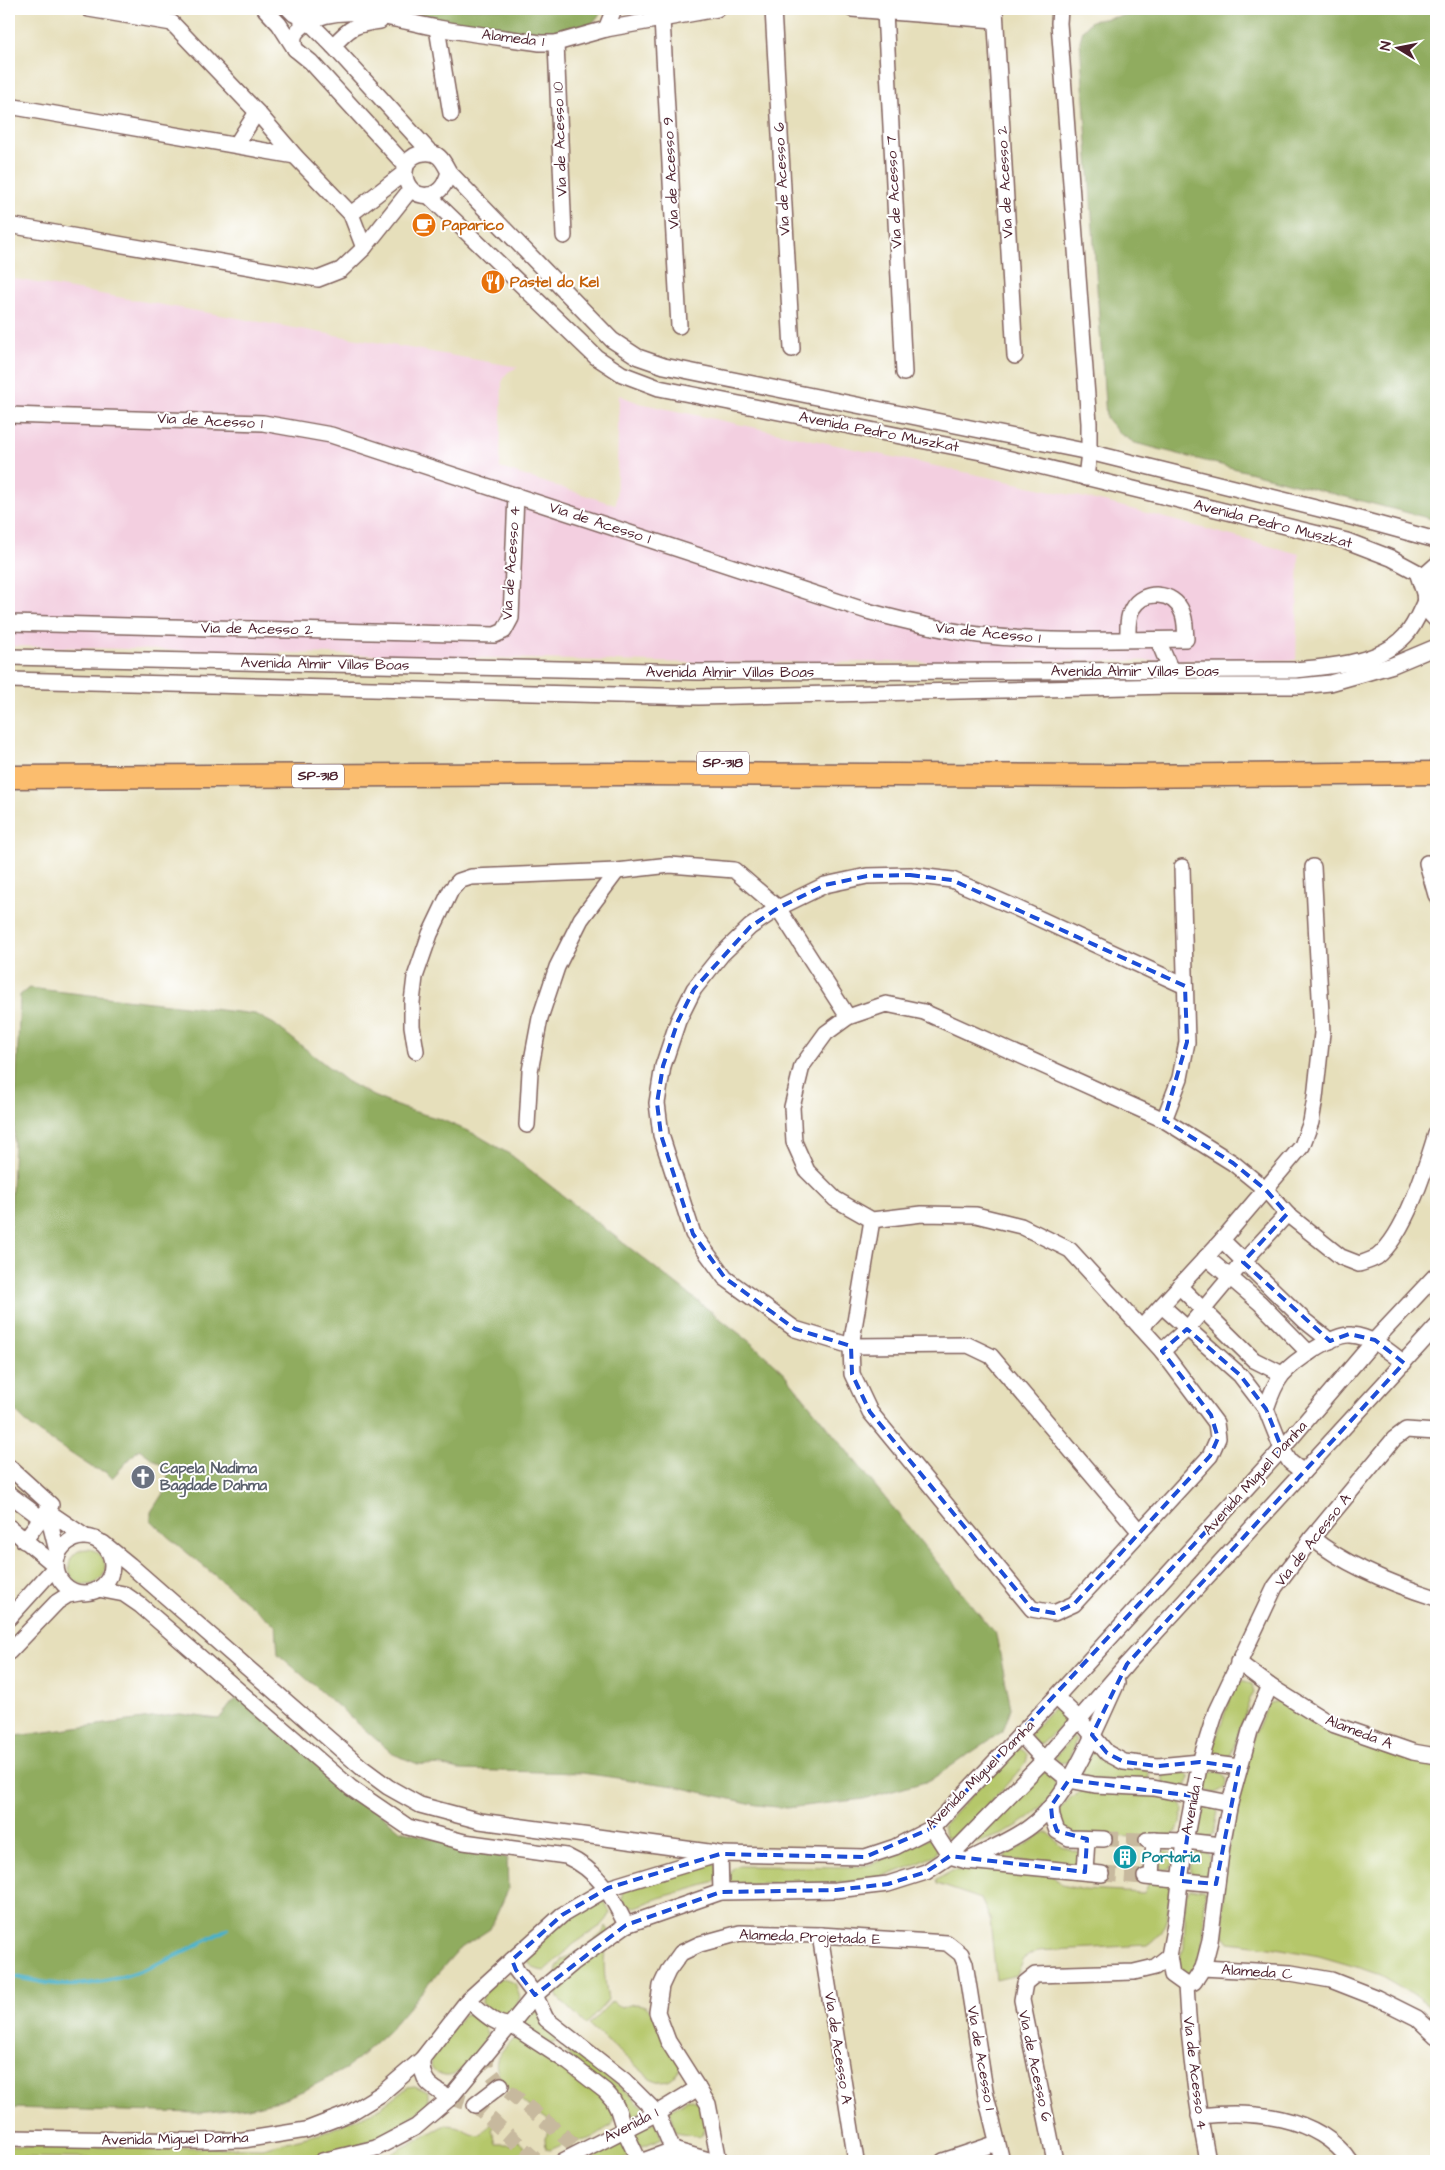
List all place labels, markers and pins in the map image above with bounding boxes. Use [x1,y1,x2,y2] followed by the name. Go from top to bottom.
[411,212,437,238] cafe icon: Paparico
[442,215,504,236] place label: Paparico
[480,269,506,295] restaurant icon: Pastel do Kel
[510,272,600,293] place label: Pastel do Kel
[160,1458,268,1498] place label: Capela Nadima Bagdade Dahma
[130,1464,156,1490] church icon: Capela Nadima Bagdade Dahma
[1112,1844,1138,1870] building icon: Portaria
[1142,1847,1201,1868] place label: Portaria

